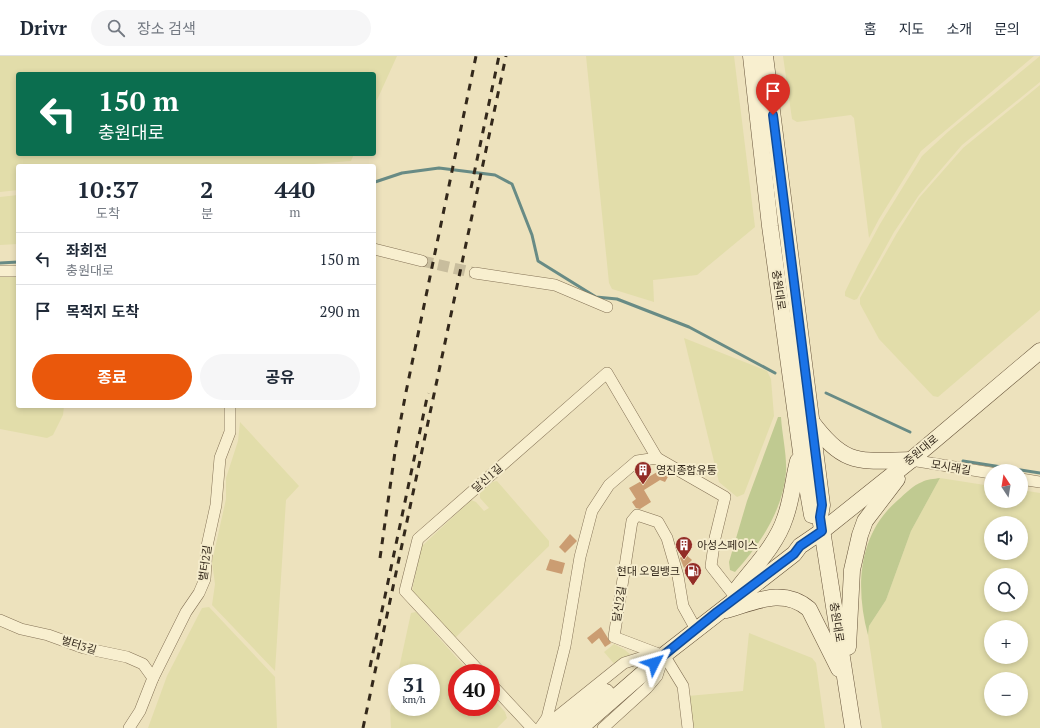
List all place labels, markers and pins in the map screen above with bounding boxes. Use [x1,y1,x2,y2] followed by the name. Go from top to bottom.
[756,74,790,115] pin
[633,460,653,485] building icon: 영진종합유통
[656,463,717,477] place label: 영진종합유통
[674,535,694,560] building icon: 아성스페이스
[697,538,758,552] place label: 아성스페이스
[683,561,703,586] fuel station icon: 현대 오일뱅크
[617,564,680,578] place label: 현대 오일뱅크

